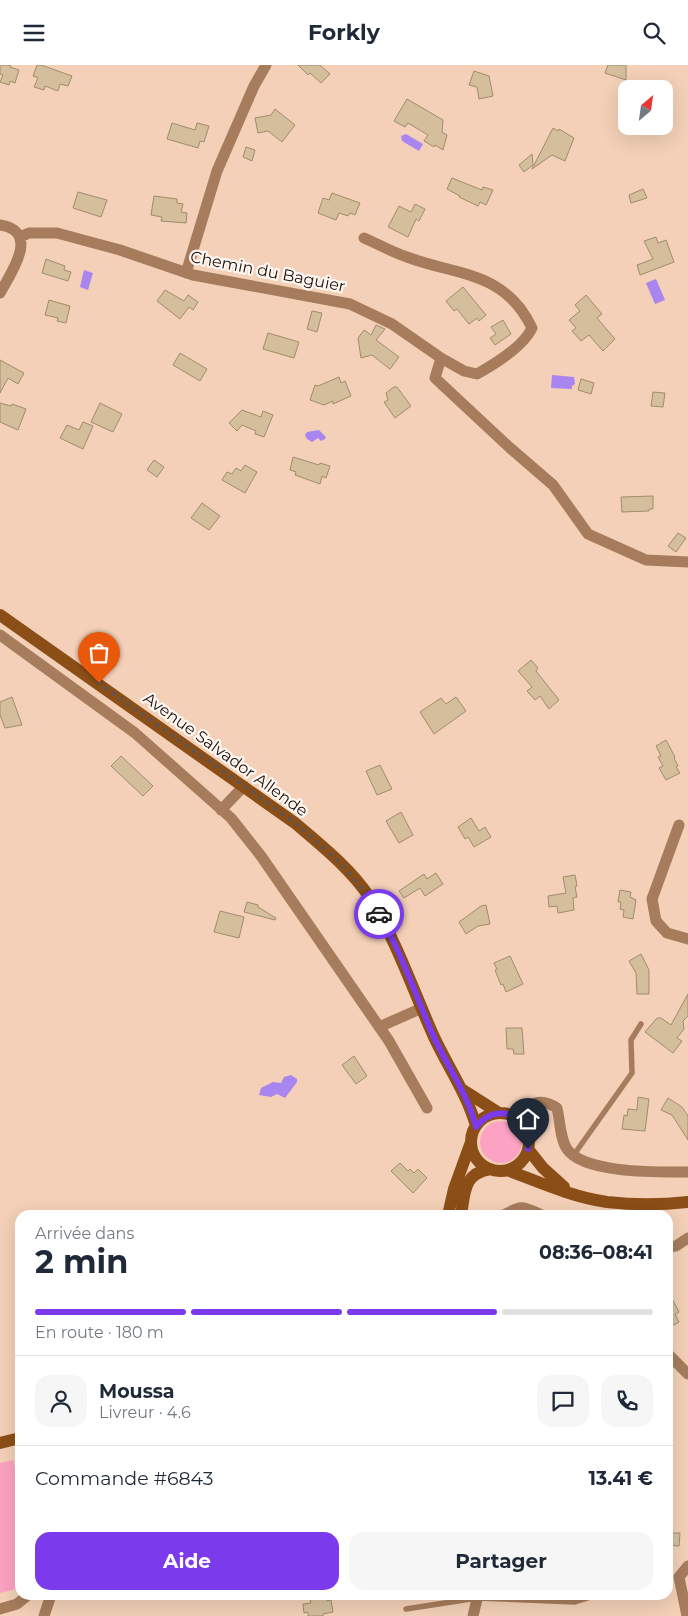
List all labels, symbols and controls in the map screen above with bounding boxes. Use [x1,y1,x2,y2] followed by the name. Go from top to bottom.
[20,19,48,47] icon: menu
[308,19,380,46] text: Forkly
[640,19,668,47] icon: search
[618,80,672,135] north arrow
[618,80,673,135] map controls
[189,247,347,296] street label: Chemin du Baguier
[78,632,120,683] pin
[85,639,113,667] icon: bag
[140,688,312,820] street label: Avenue Salvador Allende
[354,889,404,939] courier
[365,900,393,928] icon: car
[507,1098,549,1149] pin
[514,1105,542,1133] icon: home
[35,1224,134,1243] text: Arrivée dans
[539,1241,653,1264] text: 08:36–08:41
[35,1242,128,1281] text: 2 min
[35,1323,164,1342] text: En route · 180 m
[35,1375,87,1427] button: person
[537,1375,589,1427] button: chat
[601,1375,653,1427] button: phone
[99,1380,175,1403] text: Moussa
[99,1403,191,1422] text: Livreur · 4.6
[35,1467,214,1490] text: Commande #6843
[588,1467,653,1490] text: 13.41 €
[35,1532,339,1590] button: Aide
[349,1532,653,1590] button: Partager

